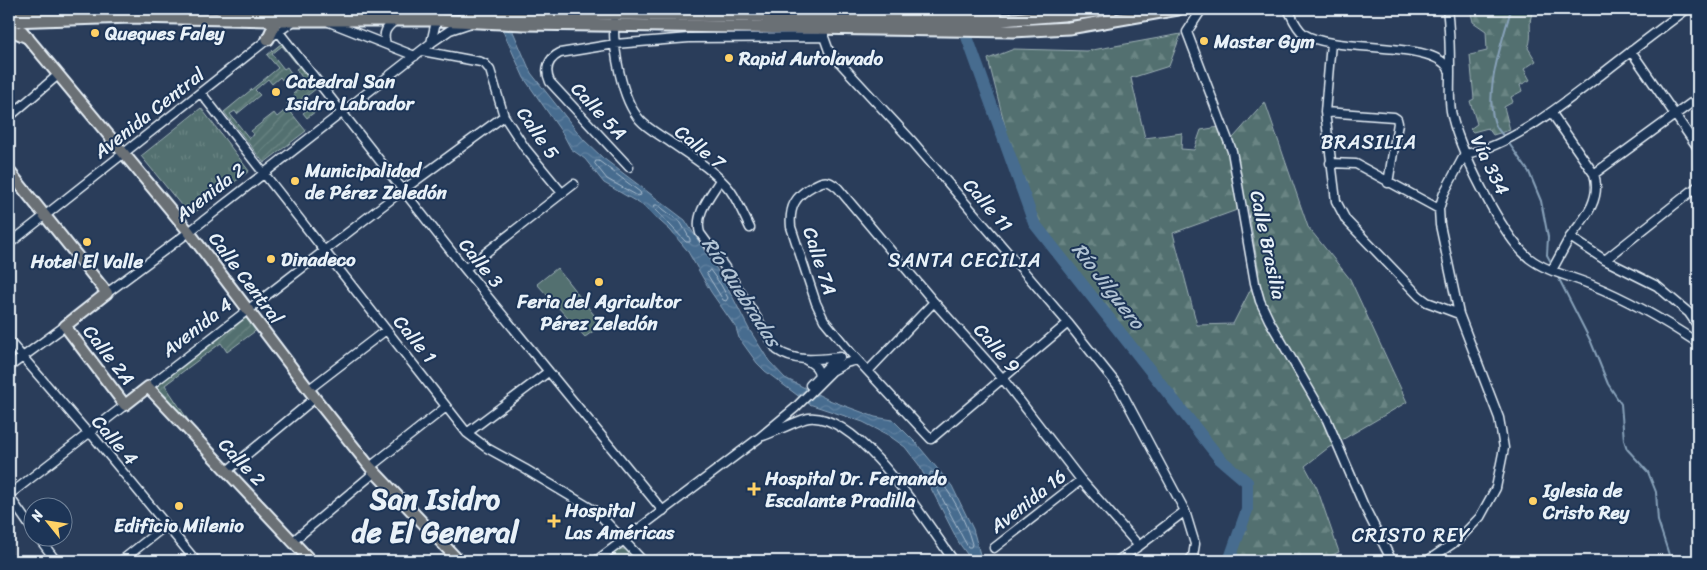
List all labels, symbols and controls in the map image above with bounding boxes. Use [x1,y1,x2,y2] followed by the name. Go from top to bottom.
[105,17,226,50] place label: Queques Faley
[1213,25,1315,58] place label: Master Gym
[89,27,101,39] marker: Queques Faley
[1198,35,1210,47] marker: Master Gym
[738,42,884,75] place label: Rapid Autolavado
[723,52,735,64] marker: Rapid Autolavado
[85,58,212,168] street label: Avenida Central
[285,65,416,120] place label: Catedral San Isidro Labrador
[563,74,635,148] street label: Calle 5A
[270,86,282,98] marker: Catedral San Isidro Labrador
[508,100,569,167] street label: Calle 5
[667,116,734,179] street label: Calle 7
[1321,125,1417,160] district label: BRASILIA
[1461,129,1519,201] street label: Vía 334
[167,154,252,231] street label: Avenida 2
[304,154,448,209] place label: Municipalidad de Pérez Zeledón
[955,170,1021,240] street label: Calle 11
[289,175,301,187] marker: Municipalidad de Pérez Zeledón
[1240,187,1296,303] street label: Calle Brasilia
[793,222,847,300] street label: Calle 7A
[200,224,292,332] street label: Calle Central
[450,230,512,296] street label: Calle 3
[692,230,791,356] water label: Río Quebradas
[1062,235,1155,339] water label: Río Jilguero
[81,236,93,248] marker: Hotel El Valle
[281,243,356,276] place label: Dinadeco
[888,243,1042,278] district label: SANTA CECILIA
[30,245,143,278] place label: Hotel El Valle
[265,253,277,265] marker: Dinadeco
[593,276,605,288] marker: Feria del Agricultor Pérez Zeledón
[516,285,682,340] place label: Feria del Agricultor Pérez Zeledón
[153,288,240,366] street label: Avenida 4
[385,307,445,371] street label: Calle 1
[965,315,1029,381] street label: Calle 9
[74,317,144,393] street label: Calle 2A
[83,407,147,473] street label: Calle 4
[210,430,274,494] street label: Calle 2
[982,460,1074,542] street label: Avenida 16
[764,462,947,517] place label: Hospital Dr. Fernando Escalante Pradilla
[351,474,520,558] district label: San Isidro de El General
[1542,474,1631,529] place label: Iglesia de Cristo Rey
[747,482,761,496] marker: Hospital Dr. Fernando Escalante Pradilla
[564,494,676,549] place label: Hospital Las Américas
[1527,495,1539,507] marker: Iglesia de Cristo Rey
[22,498,72,548] north arrow
[173,500,185,512] marker: Edificio Milenio
[23,505,51,527] text: N
[114,509,244,542] place label: Edificio Milenio
[547,514,561,528] marker: Hospital Las Américas
[1352,518,1471,553] district label: CRISTO REY

